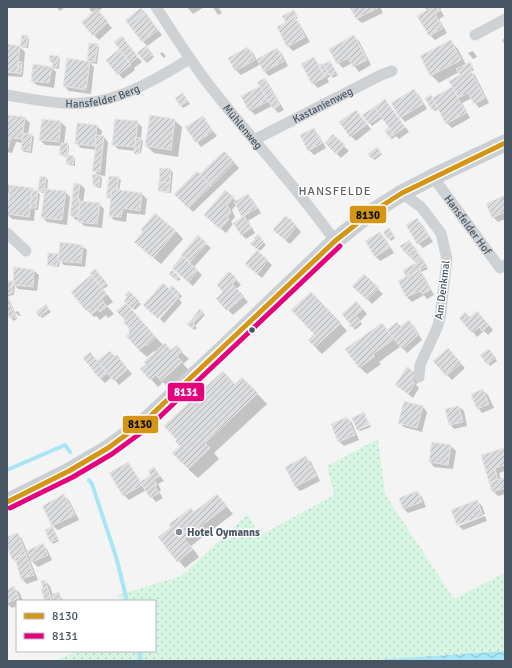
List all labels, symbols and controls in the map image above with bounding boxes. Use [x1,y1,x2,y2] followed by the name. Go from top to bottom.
[65,82,142,110] street label: Hansfelder Berg
[290,84,355,126] street label: Kastanienweg
[220,102,265,152] street label: Mühlenweg
[298,184,372,199] district label: HANSFELDE
[441,192,495,258] street label: Hansfelder Hof
[349,205,387,224] line badge: 8130
[356,209,380,222] text: 8130
[432,260,453,320] street label: Am Denkmal
[247,325,257,335] unlabelled marker
[167,382,205,402] line badge: 8131
[174,386,198,399] text: 8131
[122,415,159,434] line badge: 8130
[128,418,152,431] text: 8130
[187,526,260,539] place label: Hotel Oymanns
[174,527,184,537] marker: Hotel Oymanns
[16,600,156,652] legend
[52,609,78,624] text: 8130
[52,629,78,644] text: 8131

